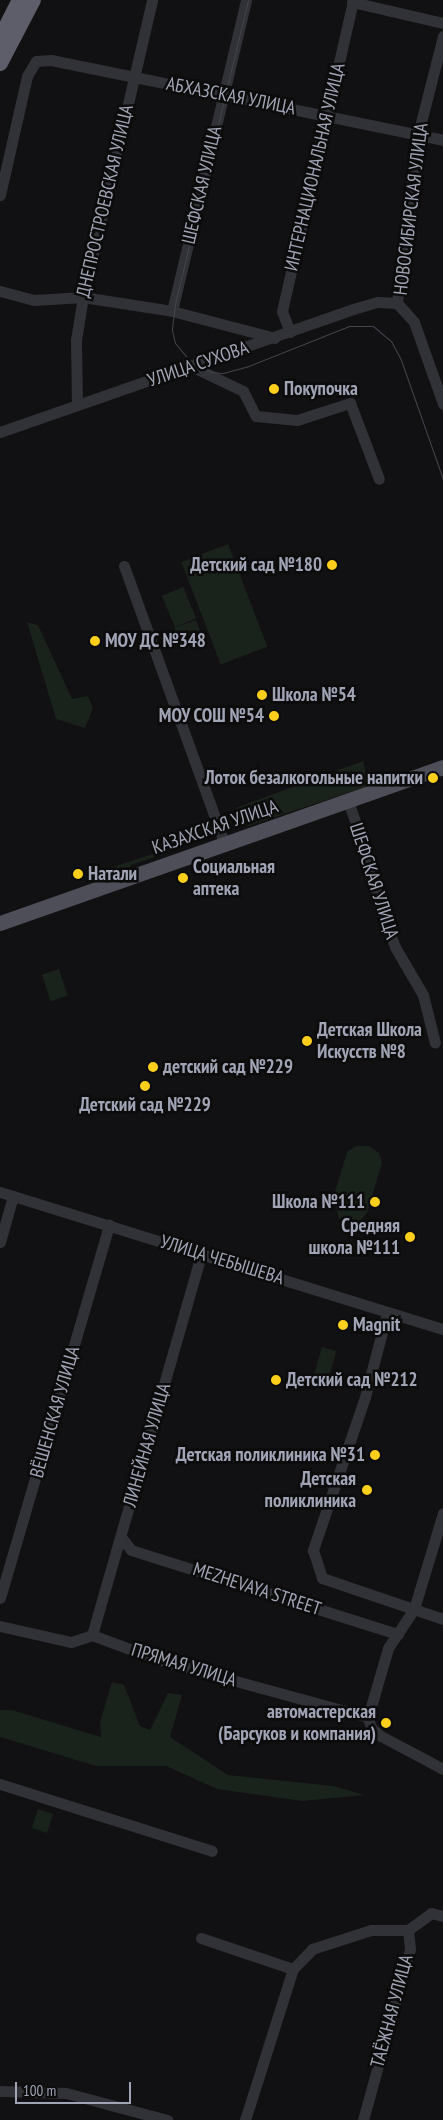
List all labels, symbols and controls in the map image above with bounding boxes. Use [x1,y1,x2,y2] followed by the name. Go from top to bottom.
[280,61,350,273] street label: ИНТЕРНАЦИОНАЛЬНАЯ УЛИЦА
[164,72,298,120] street label: АБХАЗСКАЯ УЛИЦА
[72,102,138,300] street label: ДНЕПРОСТРОЕВСКАЯ УЛИЦА
[389,121,433,297] street label: НОВОСИБИРСКАЯ УЛИЦА
[177,123,227,247] street label: ШЕФСКАЯ УЛИЦА
[144,336,252,392] street label: УЛИЦА СУХОВА
[284,378,358,400] place label: Покупочка
[268,383,280,395] marker: Покупочка
[190,554,322,576] place label: Детский сад №180
[326,559,338,571] marker: Детский сад №180
[105,630,207,652] place label: МОУ ДС №348
[89,635,101,647] marker: МОУ ДС №348
[272,684,356,706] place label: Школа №54
[256,689,268,701] marker: Школа №54
[158,705,264,727] place label: МОУ СОШ №54
[268,710,280,722] marker: МОУ СОШ №54
[205,767,423,789] place label: Лоток безалкогольные напитки
[427,772,439,784] marker: Лоток безалкогольные напитки
[149,795,281,859] street label: КАЗАХСКАЯ УЛИЦА
[344,820,404,942] street label: ШЕФСКАЯ УЛИЦА
[193,856,275,900] place label: Социальная аптека
[88,863,137,885] place label: Натали
[72,868,84,880] marker: Натали
[177,872,189,884] marker: Социальная аптека
[317,1019,422,1063] place label: Детская Школа Искусств №8
[301,1035,313,1047] marker: Детская Школа Искусств №8
[163,1056,293,1078] place label: детский сад №229
[147,1061,159,1073] marker: детский сад №229
[139,1080,151,1092] marker: Детский сад №229
[79,1094,211,1116] place label: Детский сад №229
[272,1191,365,1213] place label: Школа №111
[369,1196,381,1208] marker: Школа №111
[309,1215,400,1259] place label: Средняя школа №111
[157,1230,287,1290] street label: УЛИЦА ЧЕБЫШЕВА
[404,1231,416,1243] marker: Средняя школа №111
[353,1314,400,1336] place label: Magnit
[337,1319,349,1331] marker: Magnit
[25,1343,85,1481] street label: ВЁШЕНСКАЯ УЛИЦА
[286,1369,418,1391] place label: Детский сад №212
[270,1374,282,1386] marker: Детский сад №212
[118,1380,176,1510] street label: ЛИНЕЙНАЯ УЛИЦА
[176,1444,365,1466] place label: Детская поликлиника №31
[369,1449,381,1461] marker: Детская поликлиника №31
[265,1468,356,1512] place label: Детская поликлиника
[360,1483,374,1497] marker: Детская поликлиника
[190,1557,324,1621] street label: MEZHEVAYA STREET
[129,1638,239,1692] street label: ПРЯМАЯ УЛИЦА
[218,1701,376,1745] place label: автомастерская (Барсуков и компания)
[380,1717,392,1729] marker: автомастерская (Барсуков и компания)
[366,1952,418,2070] street label: ТАЁЖНАЯ УЛИЦА
[18,2072,134,2104] scale bar
[23,2081,56,2100] text: 100 m

